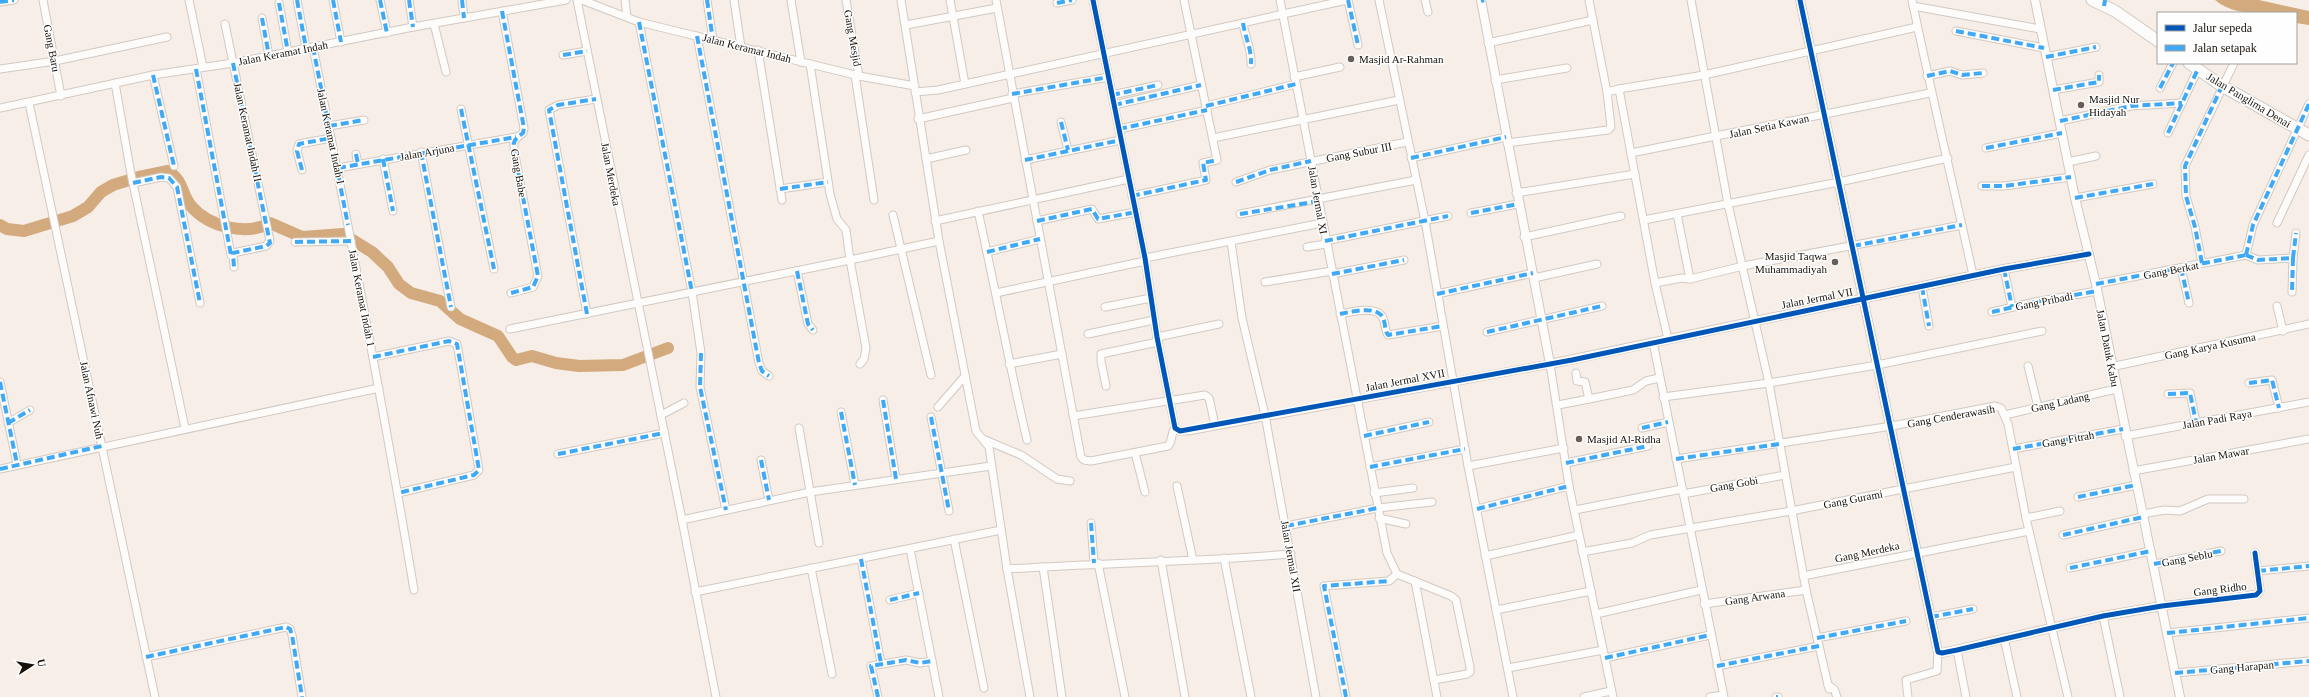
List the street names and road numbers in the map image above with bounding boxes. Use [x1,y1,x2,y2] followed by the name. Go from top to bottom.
[842,9,864,68] street label: Gang Mesjid
[42,23,63,73] street label: Gang Baru
[701,31,793,65] street label: Jalan Keramat Indah
[237,38,329,68] street label: Jalan Keramat Indah
[2205,70,2293,130] street label: Jalan Panglima Denai
[232,81,264,183] street label: Jalan Keramat Indah II
[315,87,347,185] street label: Jalan Keramat Indah I
[1728,112,1810,140] street label: Jalan Setia Kawan
[1325,140,1393,164] street label: Gang Subur III
[399,141,455,163] street label: Jalan Arjuna
[599,141,623,207] street label: Jalan Merdeka
[509,148,529,198] street label: Gang Babe
[1306,165,1330,235] street label: Jalan Jermal XI
[347,248,377,348] street label: Jalan Keramat Indah 1
[2142,259,2200,281] street label: Gang Berkat
[1780,285,1854,311] street label: Jalan Jermal VII
[2014,290,2074,312] street label: Gang Pribadi
[2095,308,2122,388] street label: Jalan Datuk Kabu
[2163,330,2257,362] street label: Gang Karya Kusuma
[78,360,106,441] street label: Jalan Afnawi Nuh
[1364,366,1446,394] street label: Jalan Jermal XVII
[2030,389,2091,415] street label: Gang Ladang
[1906,402,1996,430] street label: Gang Cenderawasih
[2181,407,2253,431] street label: Jalan Padi Raya
[2041,428,2096,449] street label: Gang Fitrah
[2192,444,2250,466] street label: Jalan Mawar
[1709,474,1759,494] street label: Gang Gobi
[1822,487,1884,511] street label: Gang Gurami
[1279,519,1303,593] street label: Jalan Jermal XII
[1834,539,1900,565] street label: Gang Merdeka
[2161,547,2214,569] street label: Gang Seblu
[2193,580,2248,598] street label: Gang Ridho
[1724,587,1786,607] street label: Gang Arwana
[2210,658,2275,676] street label: Gang Harapan

